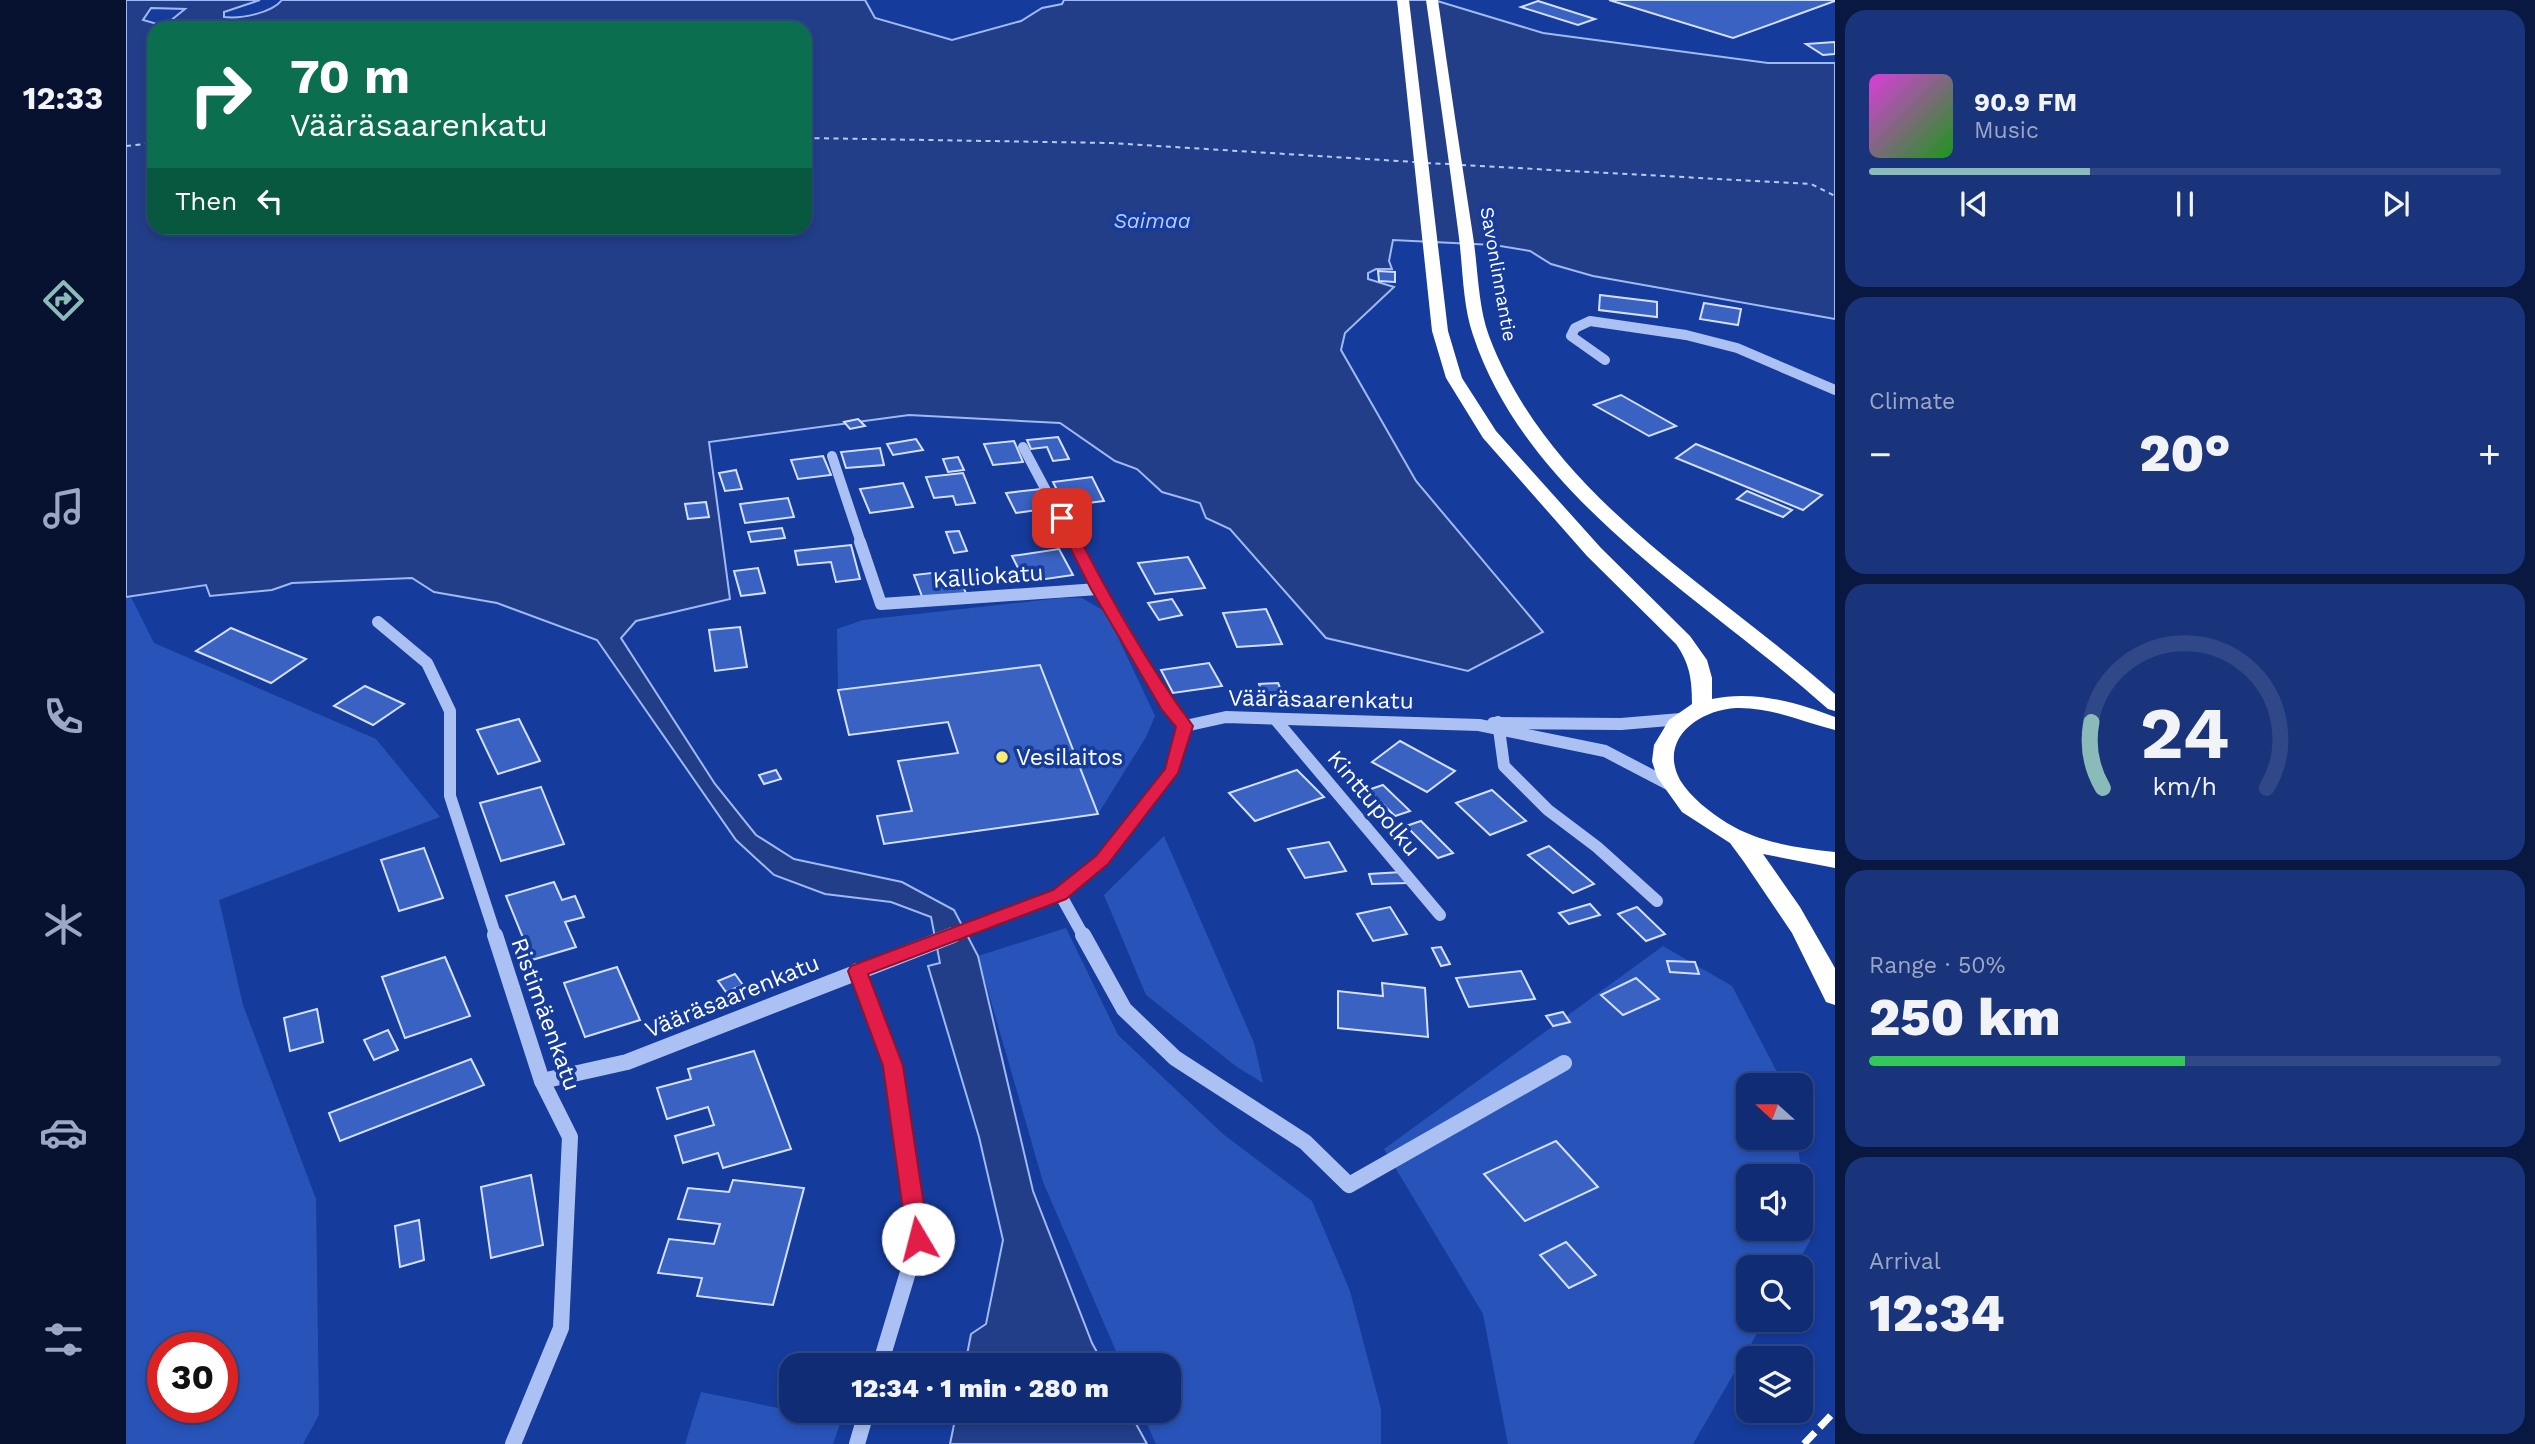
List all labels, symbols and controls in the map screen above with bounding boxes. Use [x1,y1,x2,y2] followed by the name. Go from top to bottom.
[290,47,410,105] text: 70 m
[175,49,266,140] icon: right
[23,79,103,117] text: 12:33
[1974,87,2077,117] text: 90.9 FM
[290,106,548,144] text: Vääräsaarenkatu
[1974,117,2039,144] text: Music
[251,182,289,220] icon: left
[1955,185,1993,223] icon: previous
[2166,185,2204,223] icon: pause
[2377,185,2415,223] icon: next
[175,186,237,216] text: Then
[1475,205,1522,343] street label: Savonlinnantie
[1113,208,1191,233] water label: Saimaa
[39,276,88,325] icon: directions
[1869,388,1955,415] text: Climate
[2139,423,2231,484] text: 20°
[1869,432,1892,476] text: −
[2478,432,2501,476] text: +
[39,484,88,533] icon: music
[1032,488,1092,548] pin
[1043,499,1081,537] icon: arrive
[932,559,1044,594] street label: Kalliokatu
[1228,684,1414,715] street label: Vääräsaarenkatu
[2140,690,2230,776] text: 24
[39,692,88,741] icon: phone
[1016,744,1123,771] place label: Vesilaitos
[1322,745,1426,862] street label: Kinttupolku
[994,749,1010,765] marker: Vesilaitos
[2153,772,2217,801] text: km/h
[39,900,88,949] icon: climate
[505,934,586,1094] street label: Ristimäenkatu
[641,949,823,1044] street label: Vääräsaarenkatu
[1869,952,2005,979] text: Range · 50%
[1869,987,2060,1048] text: 250 km
[1736,1073,1813,1150] north arrow
[1736,1073,1813,1423] map controls
[39,1108,88,1157] icon: car
[1736,1164,1813,1241] button: sound
[881,1202,955,1276] position arrow
[1869,1248,1941,1275] text: Arrival
[1736,1255,1813,1332] button: search
[1869,1283,2005,1344] text: 12:34
[39,1315,88,1364] icon: filters
[147,1332,238,1423] speed limit sign: 30
[1736,1346,1813,1423] button: layers
[851,1373,1109,1403] text: 12:34 · 1 min · 280 m

